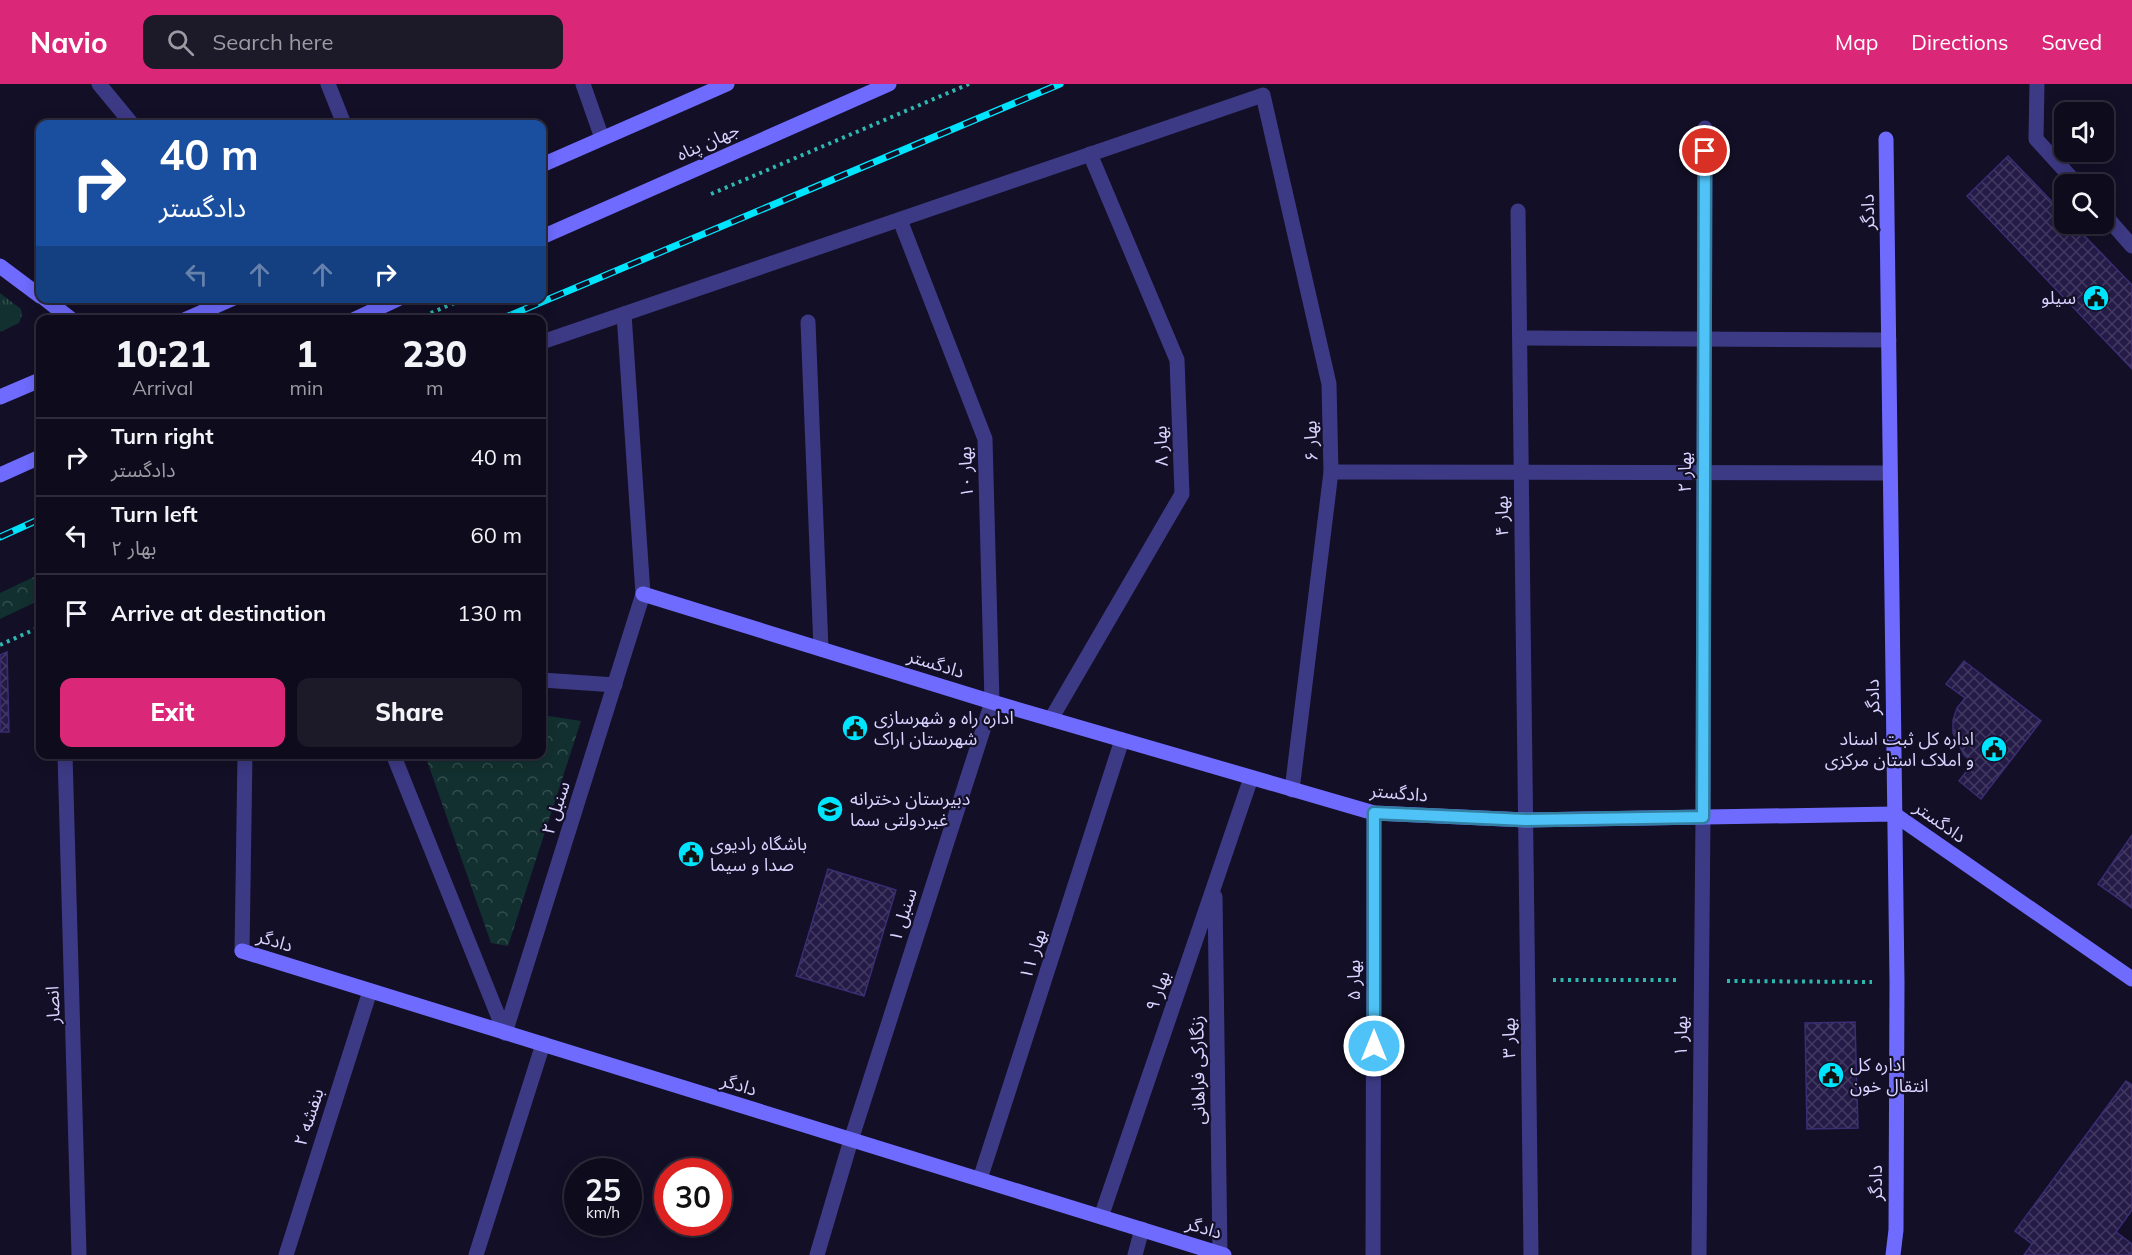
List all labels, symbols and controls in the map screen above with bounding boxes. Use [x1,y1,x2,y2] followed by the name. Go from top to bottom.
[143,15,563,69] search box
[30,25,107,60] text: Navio
[164,26,197,59] icon: search
[212,28,333,56] text: Search here
[1835,29,1878,55] text: Map
[1911,29,2008,55] text: Directions
[2041,29,2102,55] text: Saved
[2054,102,2114,234] map controls
[2054,102,2114,162] button: sound
[673,118,743,166] street label: جهان پناه
[1679,125,1730,176] pin
[159,128,259,181] text: 40 m
[1688,134,1721,167] icon: arrive
[60,144,138,222] icon: right
[2054,174,2114,234] button: search
[159,190,246,224] text: دادگستر
[1856,194,1879,231] street label: دادگر
[180,258,213,291] icon: left
[243,258,276,291] icon: ahead
[306,258,339,291] icon: ahead
[369,258,402,291] icon: right
[2081,283,2111,313] public building icon: سیلو
[2041,286,2076,309] place label: سیلو
[115,331,211,376] text: 10:21
[296,331,317,376] text: 1
[402,331,467,376] text: 230
[132,375,193,400] text: Arrival
[289,375,324,400] text: min
[426,375,444,400] text: m
[1298,420,1323,462] street label: بهار ۶
[111,422,214,450] text: Turn right
[1148,425,1173,467] street label: بهار ۸
[60,441,93,474] icon: right
[471,443,522,471] text: 40 m
[953,446,978,498] street label: بهار ۱۰
[1673,452,1696,492] street label: بهار ۲
[111,457,175,482] text: دادگستر
[1490,495,1513,537] street label: بهار ۴
[111,500,198,528] text: Turn left
[60,519,93,552] icon: left
[471,521,522,549] text: 60 m
[111,535,156,560] text: بهار ۲
[60,597,93,630] icon: arrive
[111,599,326,627] text: Arrive at destination
[457,599,522,627] text: 130 m
[904,644,967,683] street label: دادگستر
[60,678,285,747] button: Exit
[297,678,522,747] button: Share
[1861,679,1884,716] street label: دادگر
[874,706,1014,750] place label: اداره راه و شهرسازی شهرستان اراک
[840,713,870,743] public building icon: اداره راه و شهرسازی شهرستان اراک
[1825,727,1974,771] place label: اداره کل ثبت اسناد و املاک استان مرکزی
[1979,734,2009,764] public building icon: اداره کل ثبت اسناد و املاک استان مرکزی
[536,778,575,837] street label: سنبل ۲
[1368,778,1429,806] street label: دادگستر
[850,787,970,831] place label: دبیرستان دخترانه غیردولتی سما
[815,794,845,824] school or university icon: دبیرستان دخترانه غیردولتی سما
[1909,795,1971,848] street label: دادگستر
[710,832,807,876] place label: باشگاه رادیوی صدا و سیما
[676,839,706,869] public building icon: باشگاه رادیوی صدا و سیما
[883,885,922,944] street label: سنبل ۱
[254,924,296,957] street label: دادگر
[1014,926,1051,982] street label: بهار ۱۱
[1342,960,1365,1000] street label: بهار ۵
[1140,968,1175,1014] street label: بهار ۹
[40,986,65,1025] street label: انصار
[1342,1014,1406,1078] position arrow
[1185,1015,1210,1125] street label: زنگارکی فراهانی
[1669,1015,1692,1057] street label: بهار ۱
[1497,1017,1520,1059] street label: بهار ۳
[1850,1053,1929,1097] place label: اداره کل انتقال خون
[1816,1060,1846,1090] public building icon: اداره کل انتقال خون
[718,1068,760,1101] street label: دادگر
[288,1085,329,1148] street label: بنفشه ۲
[654,1158,732,1236] speed limit sign: 30
[1864,1165,1887,1202] street label: دادگر
[585,1171,621,1209] text: 25
[586,1203,620,1222] text: km/h
[1183,1211,1225,1244] street label: دادگر

